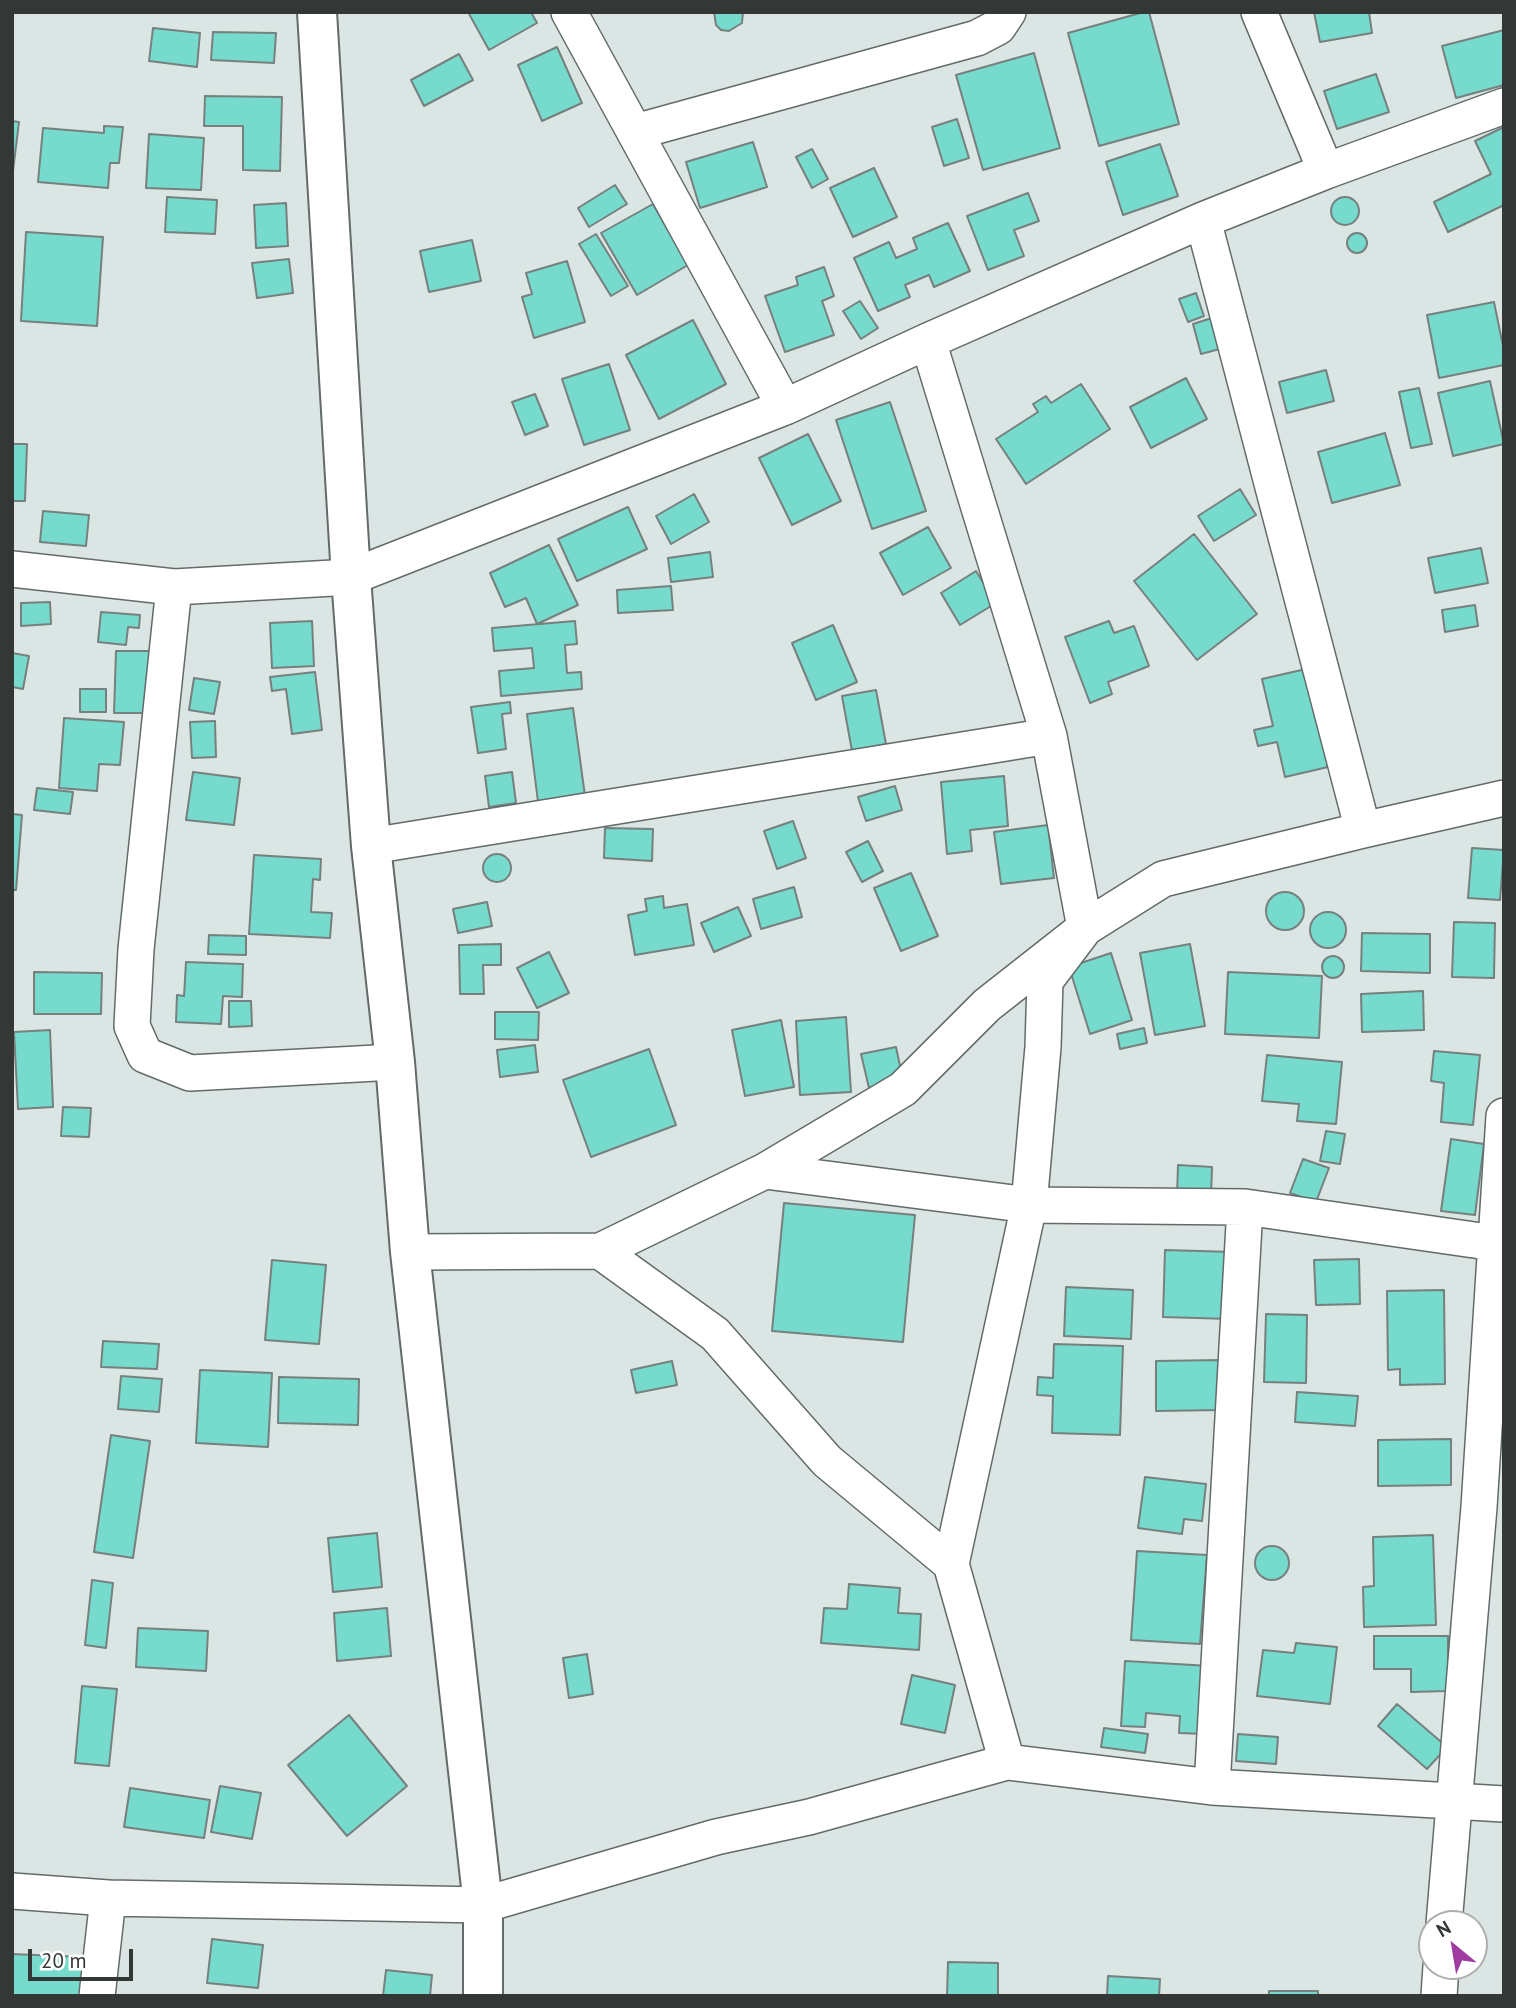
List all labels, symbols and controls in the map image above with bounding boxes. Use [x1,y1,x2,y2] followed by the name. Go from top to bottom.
[1418,1910,1488,1980] north arrow
[1432,1915,1455,1942] text: N
[32,1934,136,1978] scale bar
[41,1947,87,1974] text: 20 m

